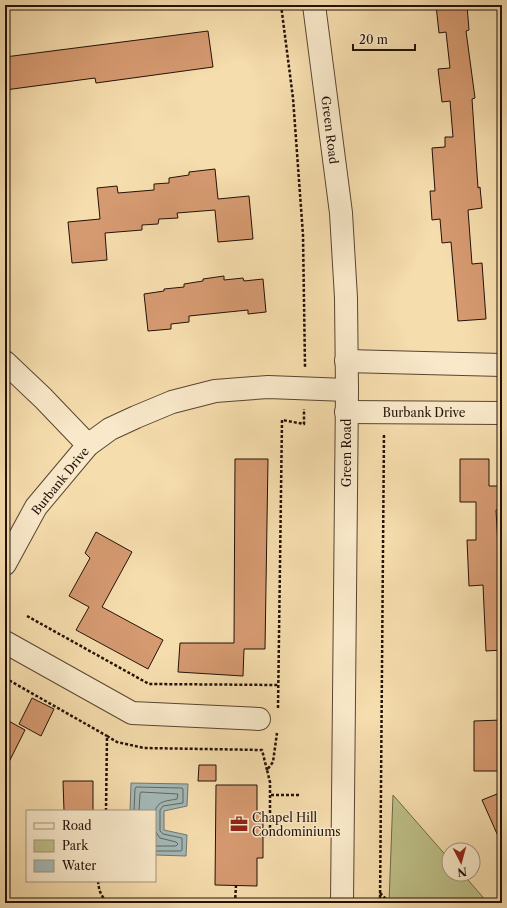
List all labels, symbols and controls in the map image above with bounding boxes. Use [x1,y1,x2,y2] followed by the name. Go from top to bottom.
[353,26,415,52] scale bar
[359,32,388,47] text: 20 m
[318,95,342,166] street label: Green Road
[383,405,466,420] street label: Burbank Drive
[339,418,354,487] street label: Green Road
[28,444,92,518] street label: Burbank Drive
[26,810,156,882] legend
[252,810,341,839] place label: Chapel Hill Condominiums
[229,814,249,834] office icon: Chapel Hill Condominiums
[62,818,92,833] text: Road
[62,838,89,853] text: Park
[441,842,481,882] north arrow
[61,858,96,873] text: Water
[456,864,468,879] text: N

